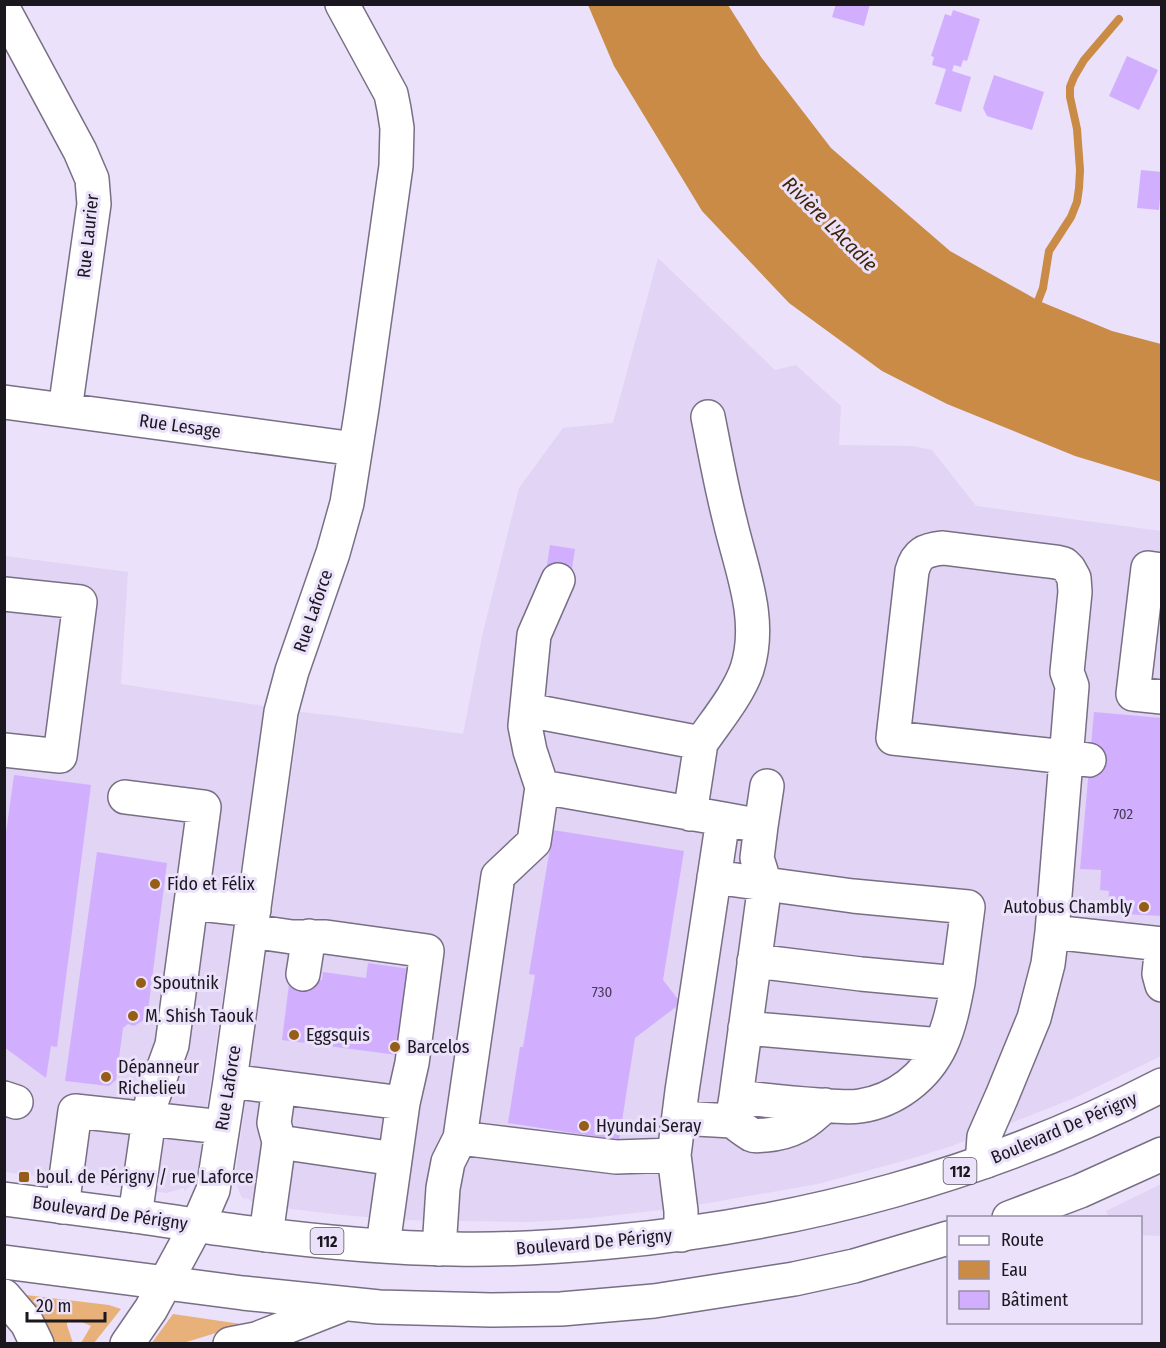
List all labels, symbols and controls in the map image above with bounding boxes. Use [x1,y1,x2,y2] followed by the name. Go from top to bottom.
[778,172,883,277] water label: Rivière L'Acadie
[73,192,103,279] street label: Rue Laurier
[138,409,222,443] street label: Rue Lesage
[289,567,337,655] street label: Rue Laforce
[1113,805,1133,823] house number: 702
[167,873,255,895] place label: Fido et Félix
[148,877,162,891] marker: Fido et Félix
[1004,896,1132,918] place label: Autobus Chambly
[1137,900,1151,914] marker: Autobus Chambly
[153,972,219,994] place label: Spoutnik
[134,976,148,990] marker: Spoutnik
[592,983,612,1001] house number: 730
[145,1005,254,1027] place label: M. Shish Taouk
[126,1009,140,1023] marker: M. Shish Taouk
[306,1024,370,1046] place label: Eggsquis
[287,1028,301,1042] marker: Eggsquis
[407,1036,470,1058] place label: Barcelos
[388,1040,402,1054] marker: Barcelos
[210,1044,246,1132] street label: Rue Laforce
[118,1056,200,1099] place label: Dépanneur Richelieu
[99,1070,113,1084] marker: Dépanneur Richelieu
[988,1087,1140,1169] street label: Boulevard De Périgny
[596,1115,701,1137] place label: Hyundai Seray
[577,1119,591,1133] marker: Hyundai Seray
[944,1158,976,1184] road number: 112
[36,1166,254,1188] place label: boul. de Périgny / rue Laforce
[17,1170,31,1184] marker: boul. de Périgny / rue Laforce
[31,1191,189,1235] street label: Boulevard De Périgny
[947,1216,1142,1324] legend
[515,1224,673,1260] street label: Boulevard De Périgny
[310,1228,344,1254] road number: 112
[1001,1229,1044,1251] text: Route
[1001,1259,1027,1281] text: Eau
[27,1285,105,1323] scale bar
[1001,1289,1068,1311] text: Bâtiment
[36,1295,71,1317] text: 20 m

